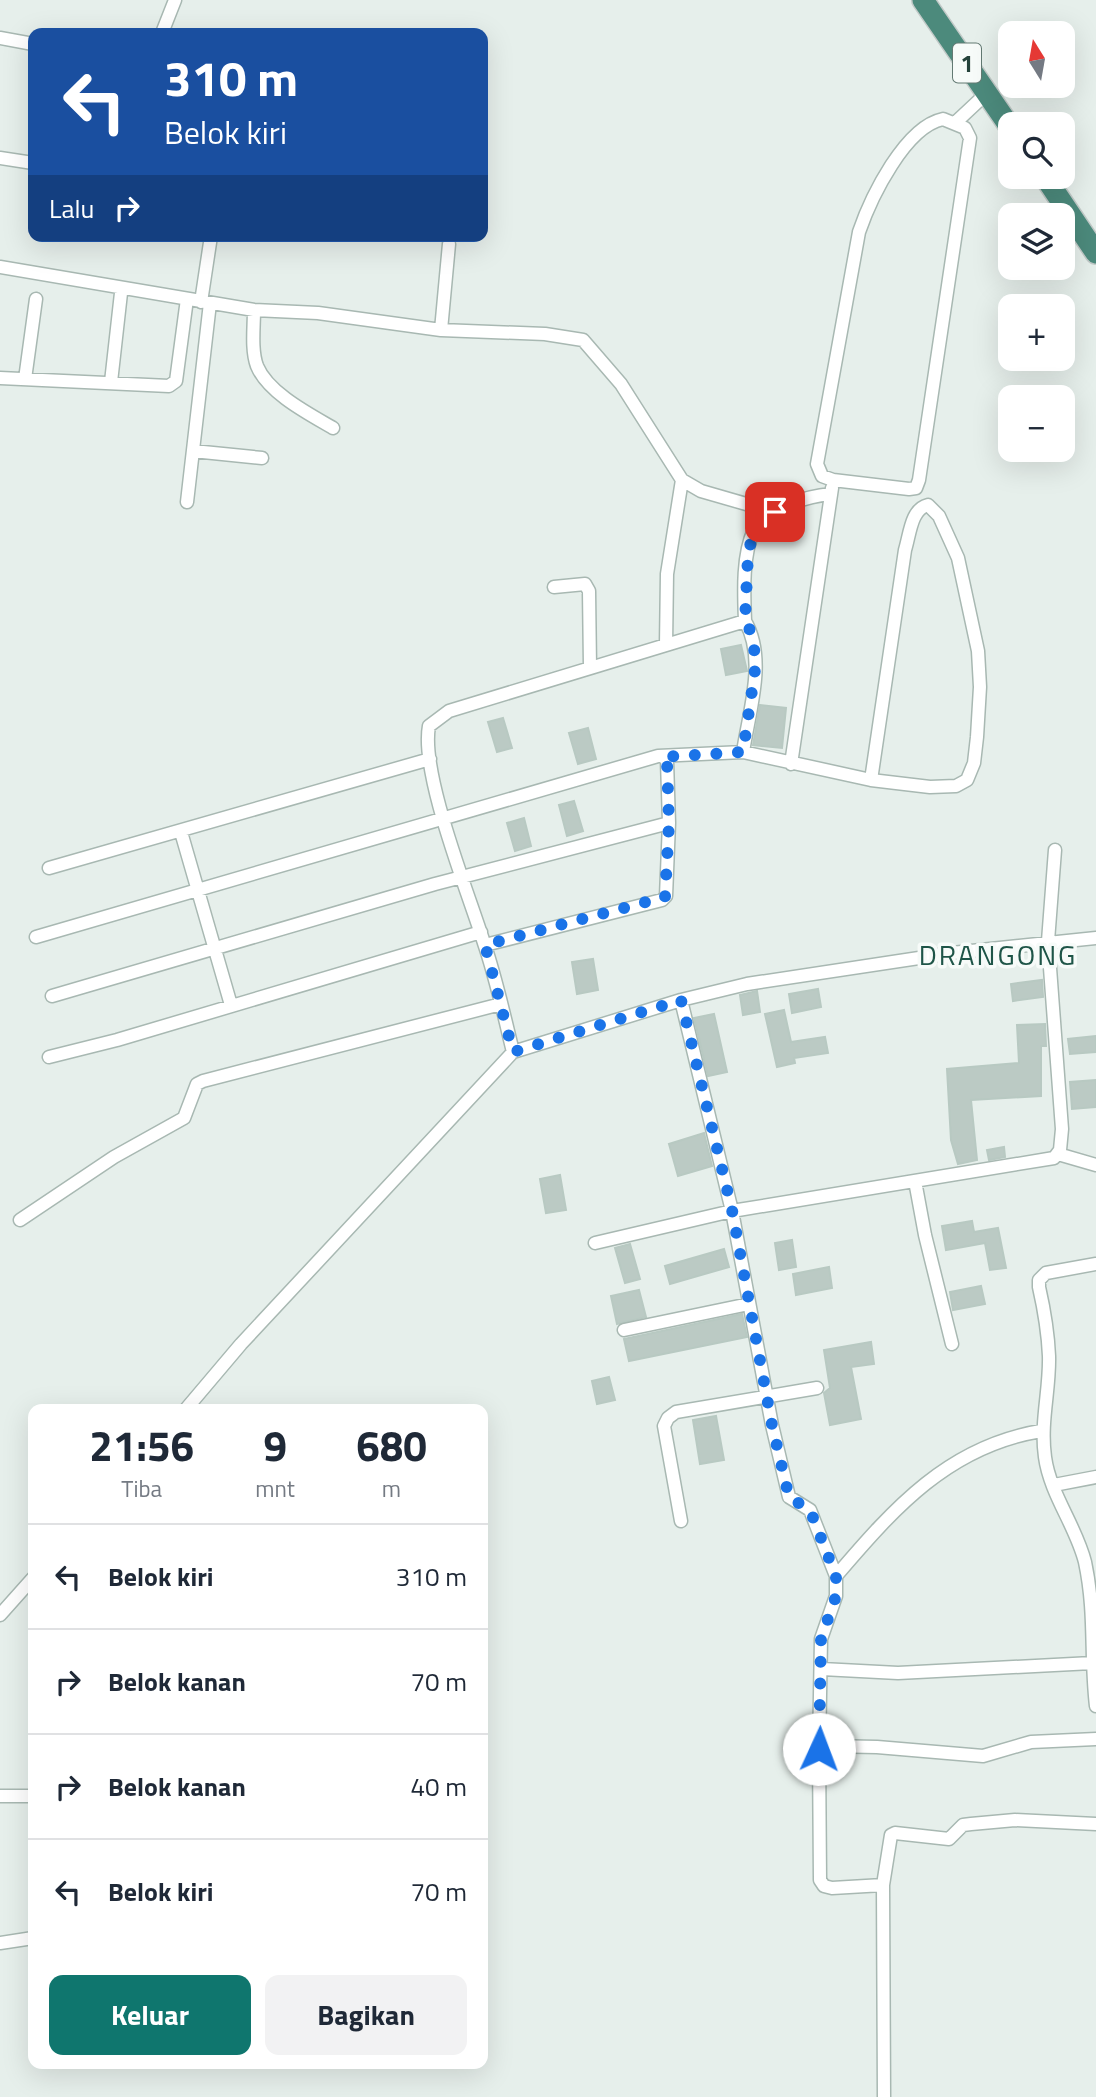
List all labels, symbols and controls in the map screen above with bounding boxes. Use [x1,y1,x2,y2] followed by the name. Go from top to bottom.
[998,21,1074,98] north arrow
[998,21,1075,462] map controls
[164,40,298,115] text: 310 m
[953,44,981,82] road number: 1
[49,56,140,147] icon: left
[164,108,287,156] text: Belok kiri
[998,112,1075,189] button: search
[49,189,94,228] text: Lalu
[108,189,146,227] icon: right
[998,203,1075,280] button: layers
[998,294,1075,371] button: +
[998,385,1075,462] button: −
[745,482,805,542] pin
[756,493,794,531] icon: arrive
[919,933,1077,976] district label: DRANGONG
[89,1413,194,1477] text: 21:56
[263,1413,287,1477] text: 9
[356,1413,427,1477] text: 680
[121,1471,162,1506] text: Tiba
[255,1471,295,1506] text: mnt
[382,1471,401,1506] text: m
[108,1557,214,1596] text: Belok kiri
[396,1557,467,1596] text: 310 m
[49,1558,87,1596] icon: left
[108,1662,246,1701] text: Belok kanan
[410,1662,467,1701] text: 70 m
[49,1663,87,1701] icon: right
[782,1712,856,1786] position arrow
[108,1767,246,1806] text: Belok kanan
[410,1767,467,1806] text: 40 m
[49,1768,87,1806] icon: right
[108,1872,214,1911] text: Belok kiri
[410,1872,467,1911] text: 70 m
[49,1873,87,1911] icon: left
[49,1975,251,2055] button: Keluar
[265,1975,467,2055] button: Bagikan

